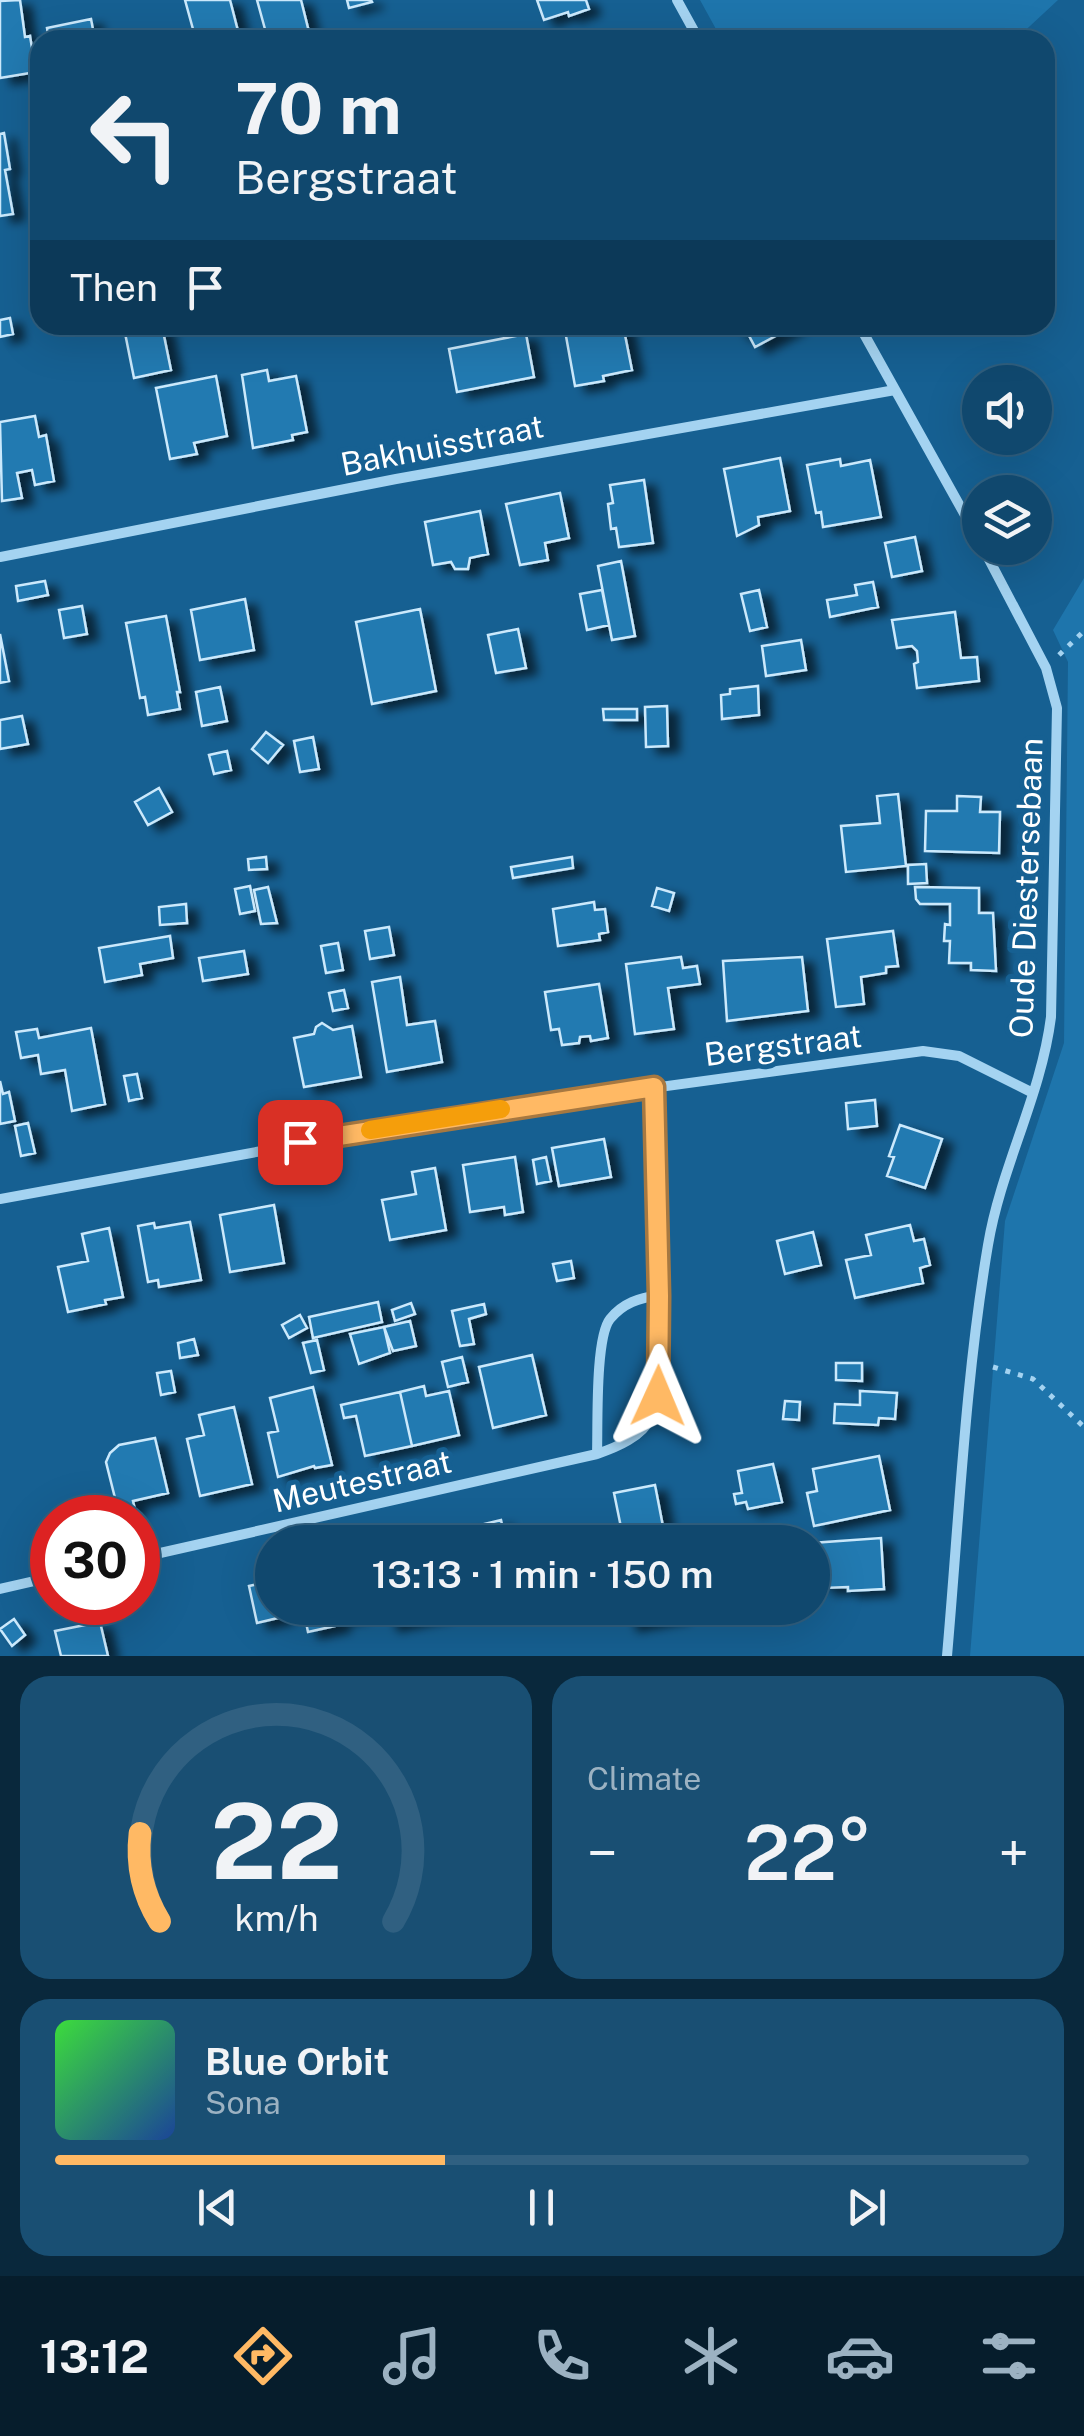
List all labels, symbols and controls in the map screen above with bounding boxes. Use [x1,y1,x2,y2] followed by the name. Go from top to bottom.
[235,67,402,150] text: 70 m
[70,70,200,200] icon: left
[235,151,458,204] text: Bergstraat
[178,260,233,315] icon: arrive
[70,265,158,310] text: Then
[962,365,1052,565] map controls
[962,365,1052,455] button: sound
[338,407,546,483] street label: Bakhuisstraat
[962,475,1052,565] button: layers
[1002,737,1050,1039] street label: Oude Diestersebaan
[702,1017,864,1073] street label: Bergstraat
[258,1100,343,1185] pin
[273,1115,328,1170] icon: arrive
[606,1344,710,1448] position arrow
[269,1442,455,1520] street label: Meutestraat
[30,1495,160,1625] speed limit sign: 30
[371,1552,714,1597] text: 13:13 · 1 min · 150 m
[587,1760,701,1797] text: Climate
[210,1780,342,1902] text: 22
[744,1809,872,1897] text: 22°
[587,1821,618,1885] text: −
[999,1821,1029,1885] text: +
[234,1897,318,1939] text: km/h
[205,2039,389,2084] text: Blue Orbit
[205,2084,281,2121] text: Sona
[190,2180,245,2235] icon: previous
[514,2180,569,2235] icon: pause
[839,2180,894,2235] icon: next
[228,2321,298,2391] icon: directions
[377,2321,447,2391] icon: music
[527,2321,597,2391] icon: phone
[676,2321,746,2391] icon: climate
[825,2321,895,2391] icon: car
[974,2321,1044,2391] icon: filters
[40,2330,149,2383] text: 13:12

